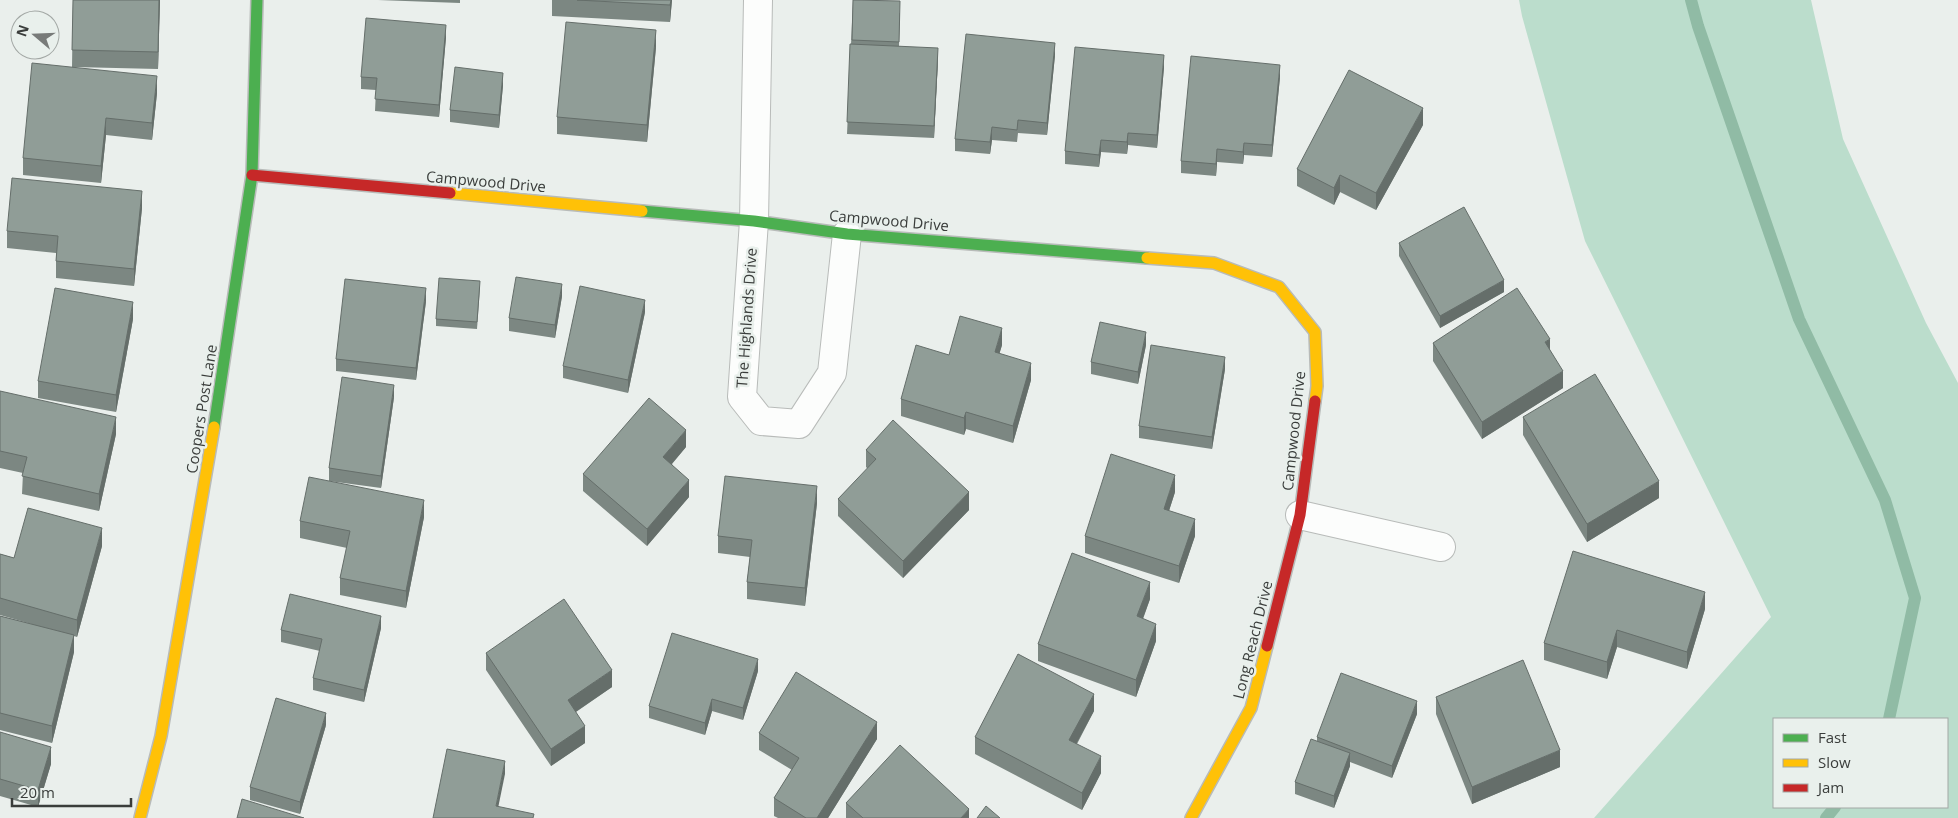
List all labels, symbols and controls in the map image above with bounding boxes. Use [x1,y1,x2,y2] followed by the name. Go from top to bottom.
[10,10,60,60] north arrow
[11,22,33,39] text: N
[425,166,547,196] street label: Campwood Drive
[828,205,950,235] street label: Campwood Drive
[731,247,761,389] street label: The Highlands Drive
[181,343,221,475] street label: Coopers Post Lane
[1277,370,1309,492] street label: Campwood Drive
[1228,579,1276,701] street label: Long Reach Drive
[1773,718,1948,808] legend
[1818,727,1847,747] text: Fast
[1818,752,1851,772] text: Slow
[12,776,131,808] scale bar
[1816,777,1844,797] text: Jam
[20,782,55,802] text: 20 m

